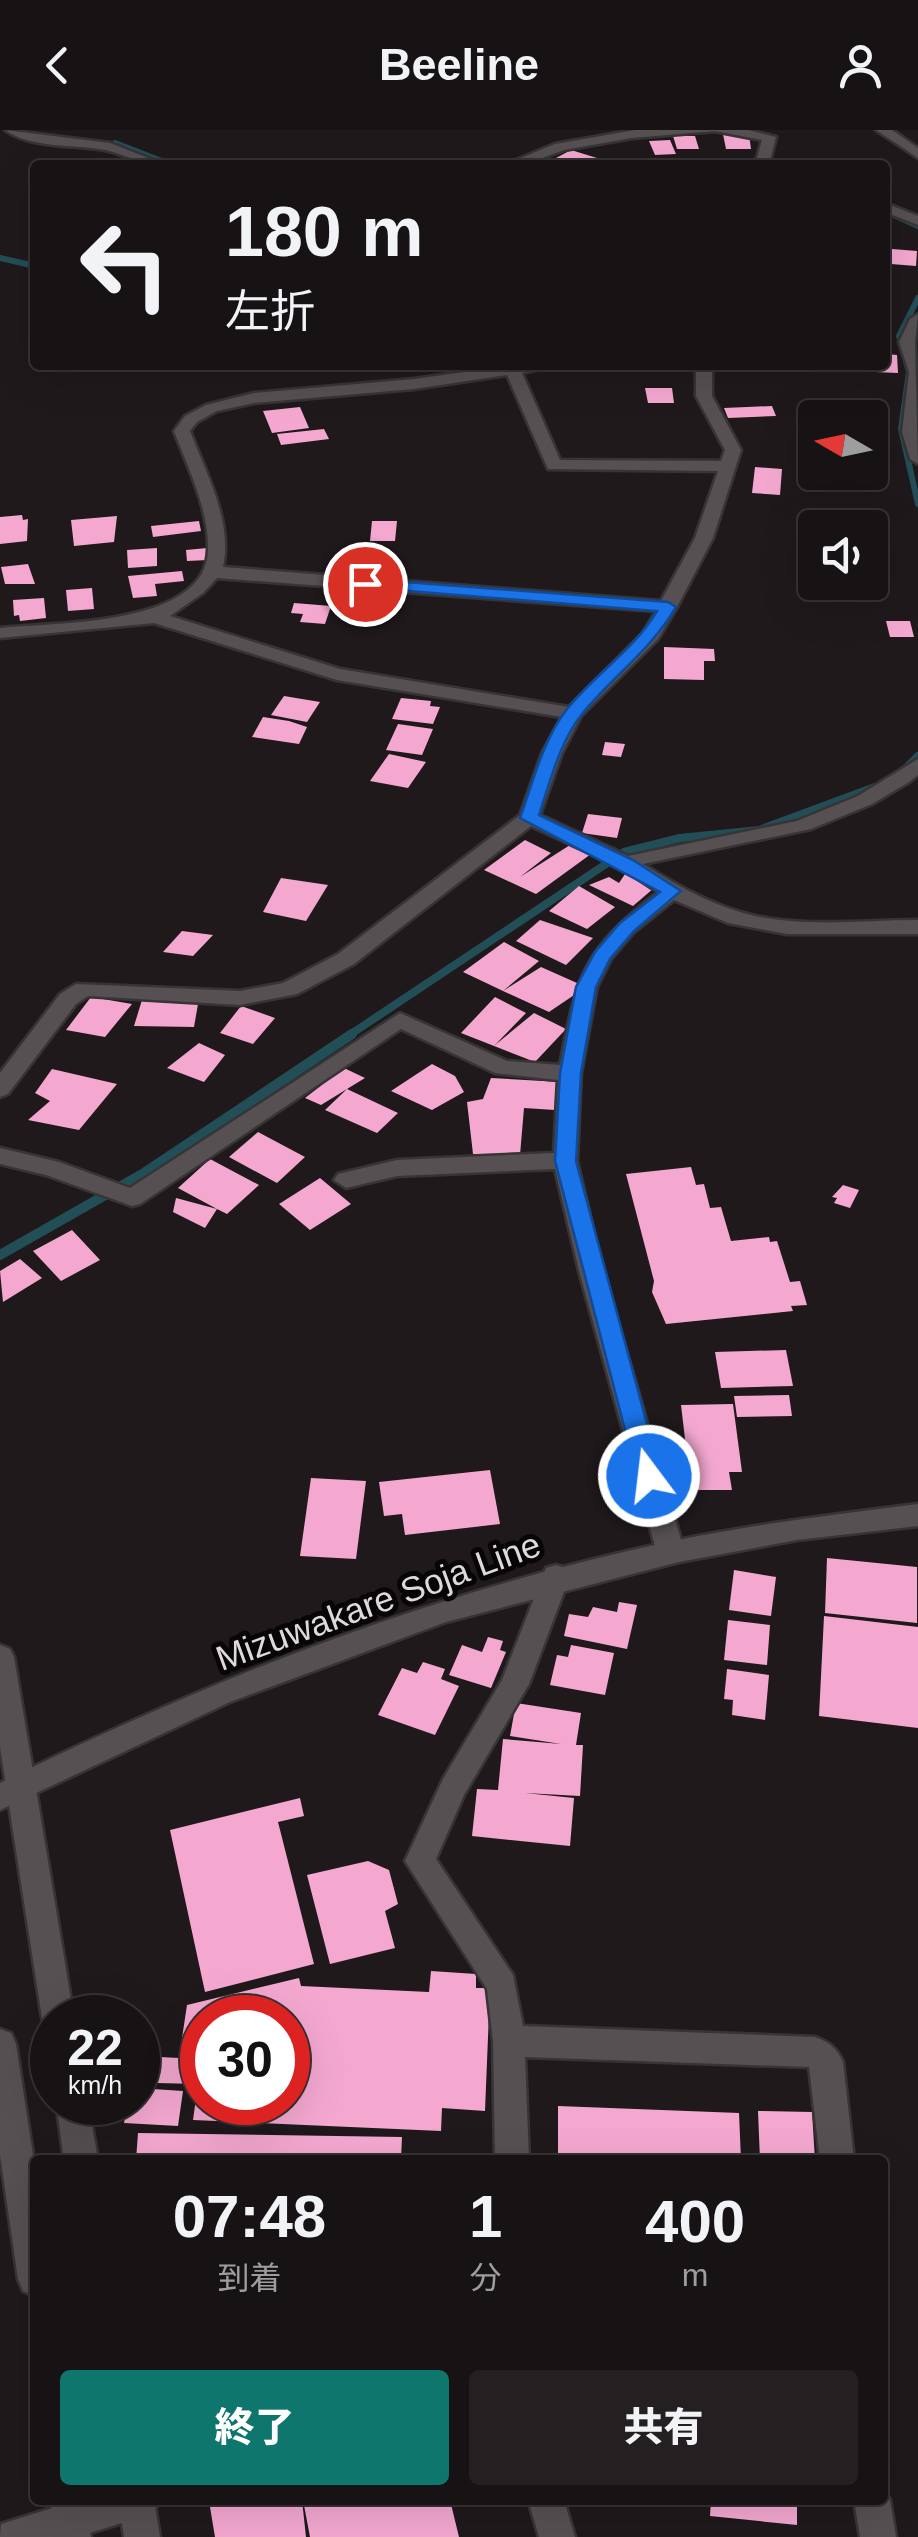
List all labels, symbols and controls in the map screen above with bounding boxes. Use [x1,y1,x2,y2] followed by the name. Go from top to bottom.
[30,38,85,93] icon: back
[833,38,888,93] icon: person
[379,39,539,90] text: Beeline
[225,193,423,271] text: 180 m
[60,200,190,330] icon: left
[225,286,315,337] text: 左折
[798,400,888,490] north arrow
[798,400,888,600] map controls
[798,510,888,600] button: sound
[323,542,408,627] pin
[338,557,393,612] icon: arrive
[597,1424,701,1528] position arrow
[210,1524,546,1678] street label: Mizuwakare Soja Line
[180,1995,310,2125] speed limit sign: 30
[67,2020,123,2076] text: 22
[68,2071,122,2099] text: km/h
[173,2183,326,2250] text: 07:48
[469,2183,502,2250] text: 1
[645,2188,745,2255] text: 400
[682,2257,708,2293] text: m
[217,2260,281,2296] text: 到着
[470,2260,502,2296] text: 分
[60,2370,449,2485] button: 終了
[469,2370,858,2485] button: 共有

